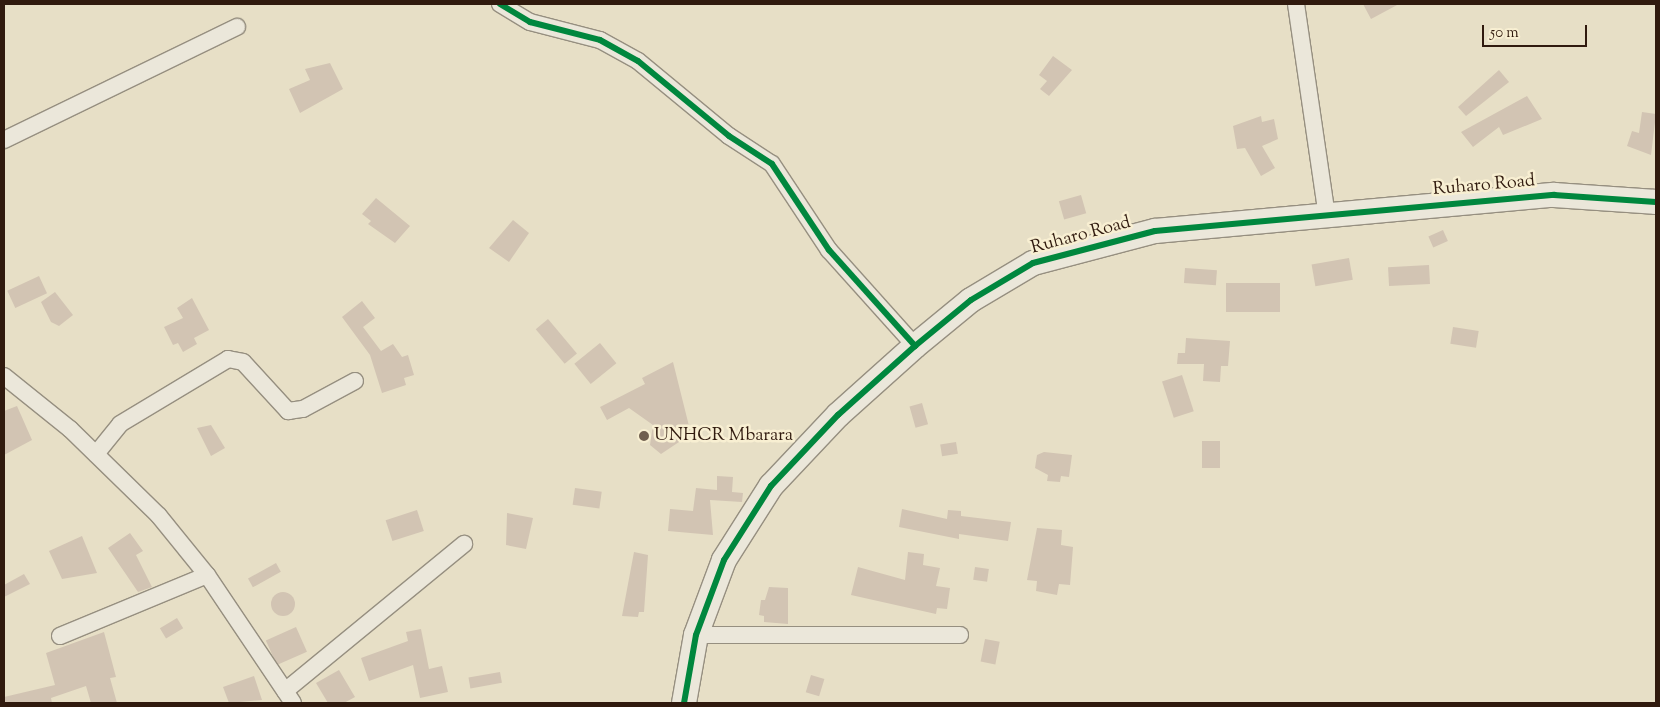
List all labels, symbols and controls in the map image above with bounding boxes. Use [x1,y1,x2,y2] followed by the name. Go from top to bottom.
[1485,15,1590,47] scale bar
[1490,23,1519,44] text: 50 m
[1432,171,1536,201] street label: Ruharo Road
[1029,212,1133,260] street label: Ruharo Road
[654,425,793,447] place label: UNHCR Mbarara
[638,430,650,442] marker: UNHCR Mbarara

